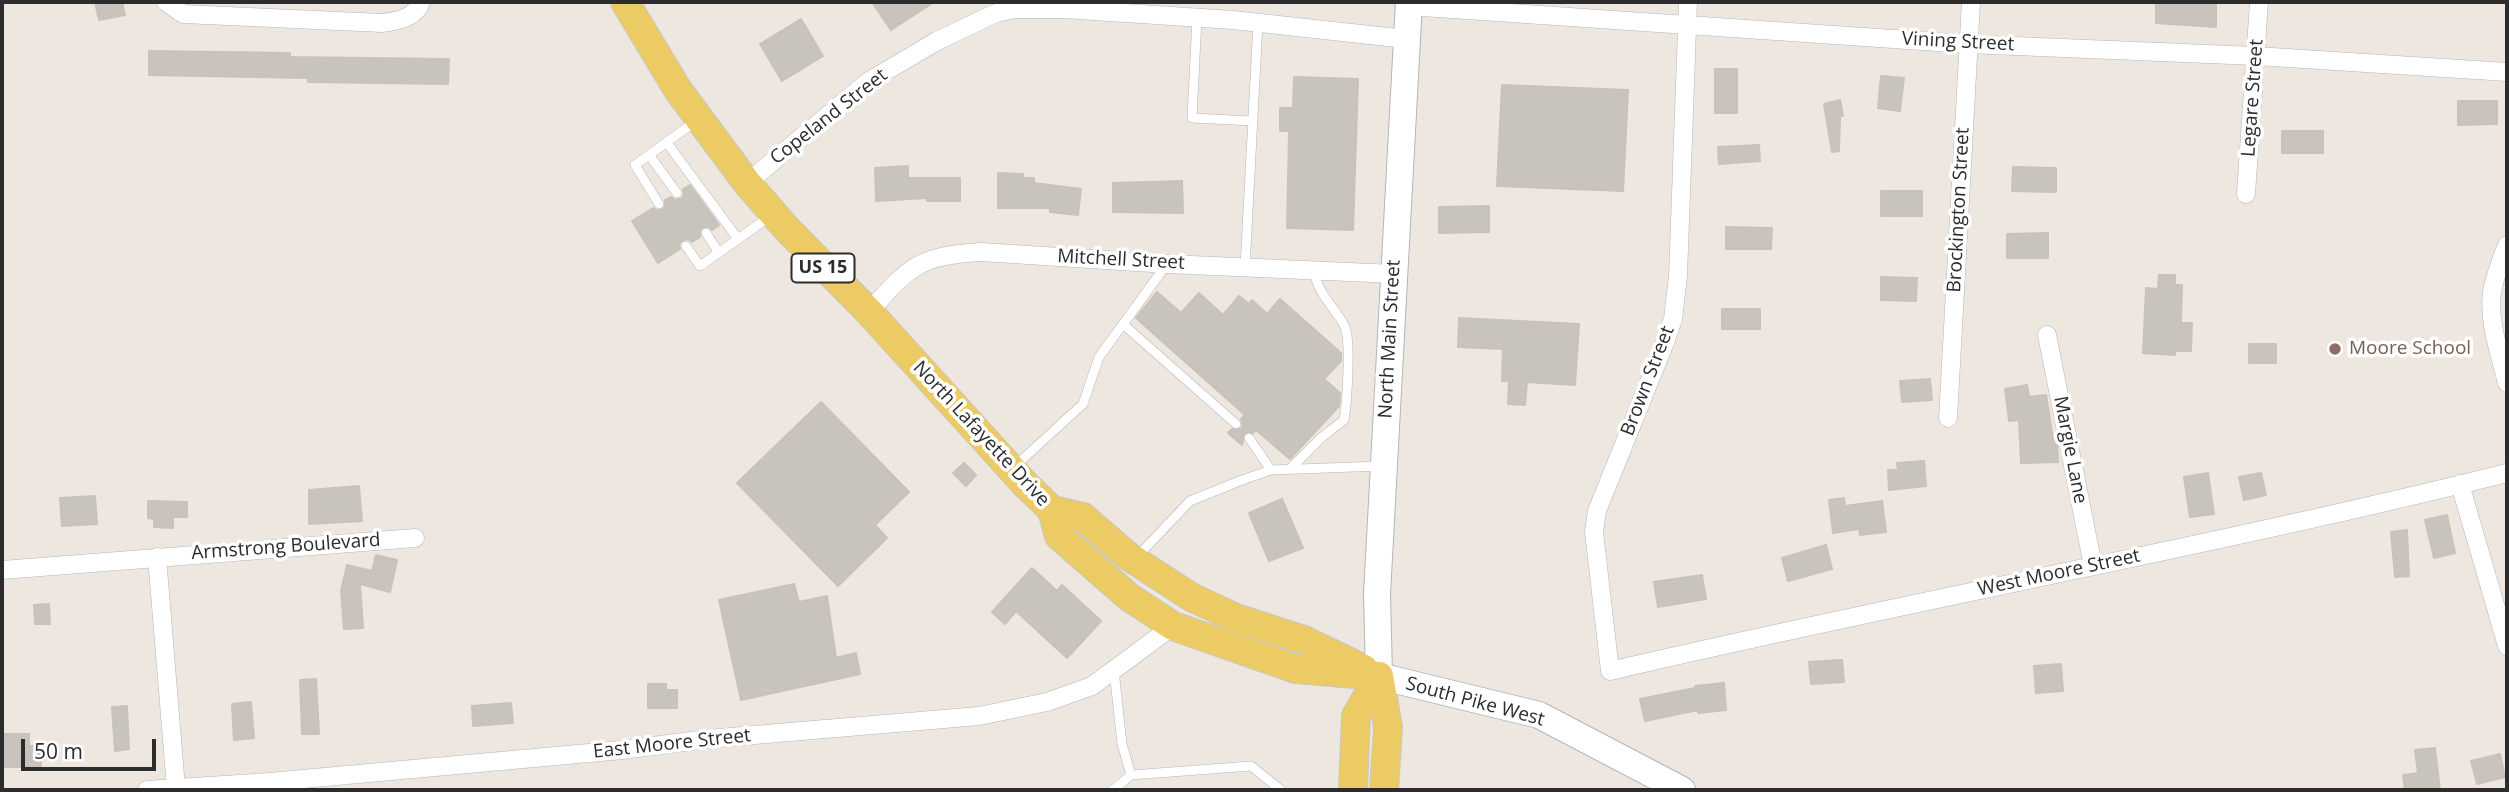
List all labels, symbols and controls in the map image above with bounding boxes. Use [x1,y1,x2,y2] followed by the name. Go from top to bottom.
[1901,28,2015,56] street label: Vining Street
[2238,38,2268,158] street label: Legare Street
[766,64,892,170] street label: Copeland Street
[1943,127,1975,293] street label: Brockington Street
[1057,245,1185,275] street label: Mitchell Street
[792,254,854,282] road number: US 15
[1374,259,1406,419] street label: North Main Street
[1617,323,1679,439] street label: Brown Street
[2349,338,2471,360] place label: Moore School
[2327,341,2343,357] marker: Moore School
[908,357,1054,511] street label: North Lafayette Drive
[2048,394,2092,506] street label: Margie Lane
[191,529,381,565] street label: Armstrong Boulevard
[1976,545,2142,601] street label: West Moore Street
[1403,673,1547,731] street label: South Pike West
[592,724,752,764] street label: East Moore Street
[24,726,159,770] scale bar
[34,737,83,765] text: 50 m

